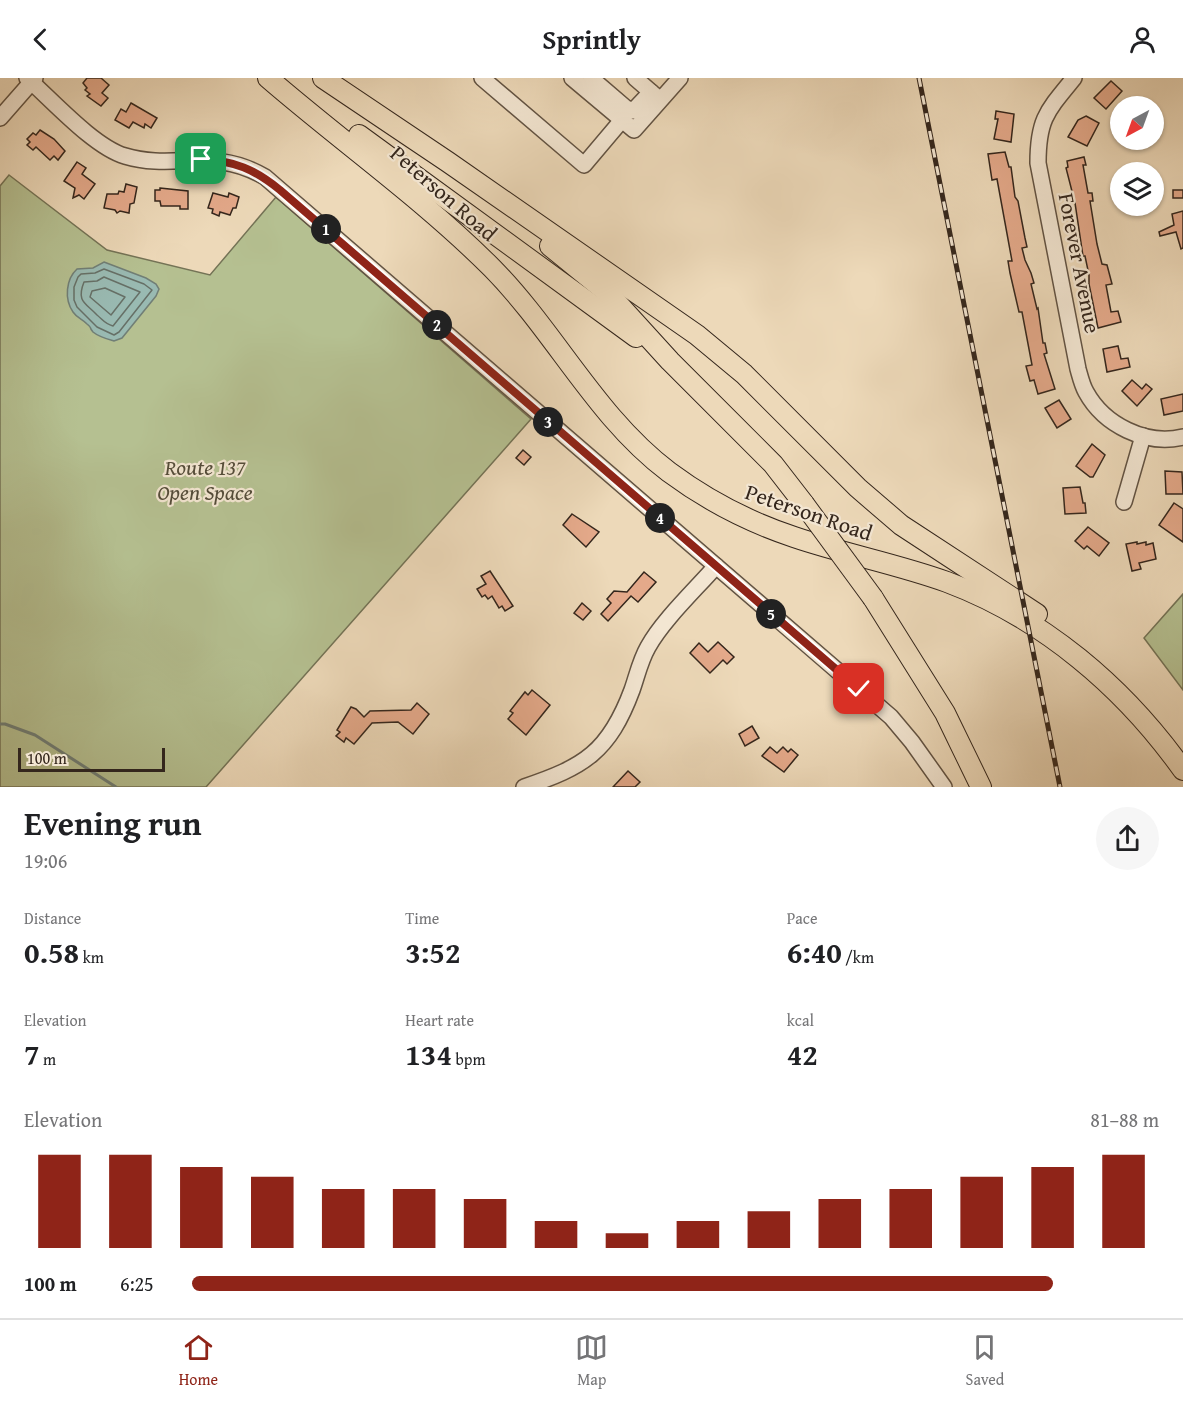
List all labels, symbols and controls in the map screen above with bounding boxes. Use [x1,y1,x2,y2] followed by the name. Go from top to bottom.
[542,19,641,59] text: Sprintly
[24,23,57,56] icon: back
[1126,23,1159,56] icon: person
[1110,96,1164,150] north arrow
[1110,96,1164,216] map controls
[175,133,226,184] pin
[384,137,505,249] street label: Peterson Road
[184,142,217,175] icon: arrive
[1110,162,1164,216] button: layers
[1051,190,1109,336] street label: Forever Avenue
[311,214,341,244] pin: 1
[322,217,330,241] text: 1
[422,310,452,340] pin: 2
[433,313,441,337] text: 2
[533,407,563,437] pin: 3
[544,410,552,434] text: 3
[157,451,253,508] park label: Route 137 Open Space
[741,475,877,549] street label: Peterson Road
[645,503,675,533] pin: 4
[656,506,664,530] text: 4
[756,599,786,629] pin: 5
[767,602,775,626] text: 5
[833,663,884,714] pin
[842,672,875,705] icon: check
[18,745,165,772] scale bar
[27,746,67,770] text: 100 m
[24,799,201,847] text: Evening run
[1096,807,1159,870] button: share
[24,846,67,875] text: 19:06
[24,906,81,930] text: Distance
[405,906,439,930] text: Time
[787,906,817,930] text: Pace
[24,930,79,974] text: 0.58
[405,930,460,974] text: 3:52
[787,930,842,974] text: 6:40
[79,945,104,969] text: km
[842,945,874,969] text: /km
[24,1008,87,1032] text: Elevation
[405,1008,474,1032] text: Heart rate
[787,1008,814,1032] text: kcal
[24,1032,40,1076] text: 7
[405,1032,452,1076] text: 134
[787,1032,818,1076] text: 42
[40,1047,56,1071] text: m
[452,1047,485,1071] text: bpm
[24,1105,102,1134] text: Elevation
[1090,1105,1159,1134] text: 81–88 m
[24,1269,77,1298] text: 100 m
[120,1269,154,1298] text: 6:25
[179,1331,218,1391] tab: Home
[575,1331,608,1391] tab: Map
[966,1331,1004,1391] tab: Saved

